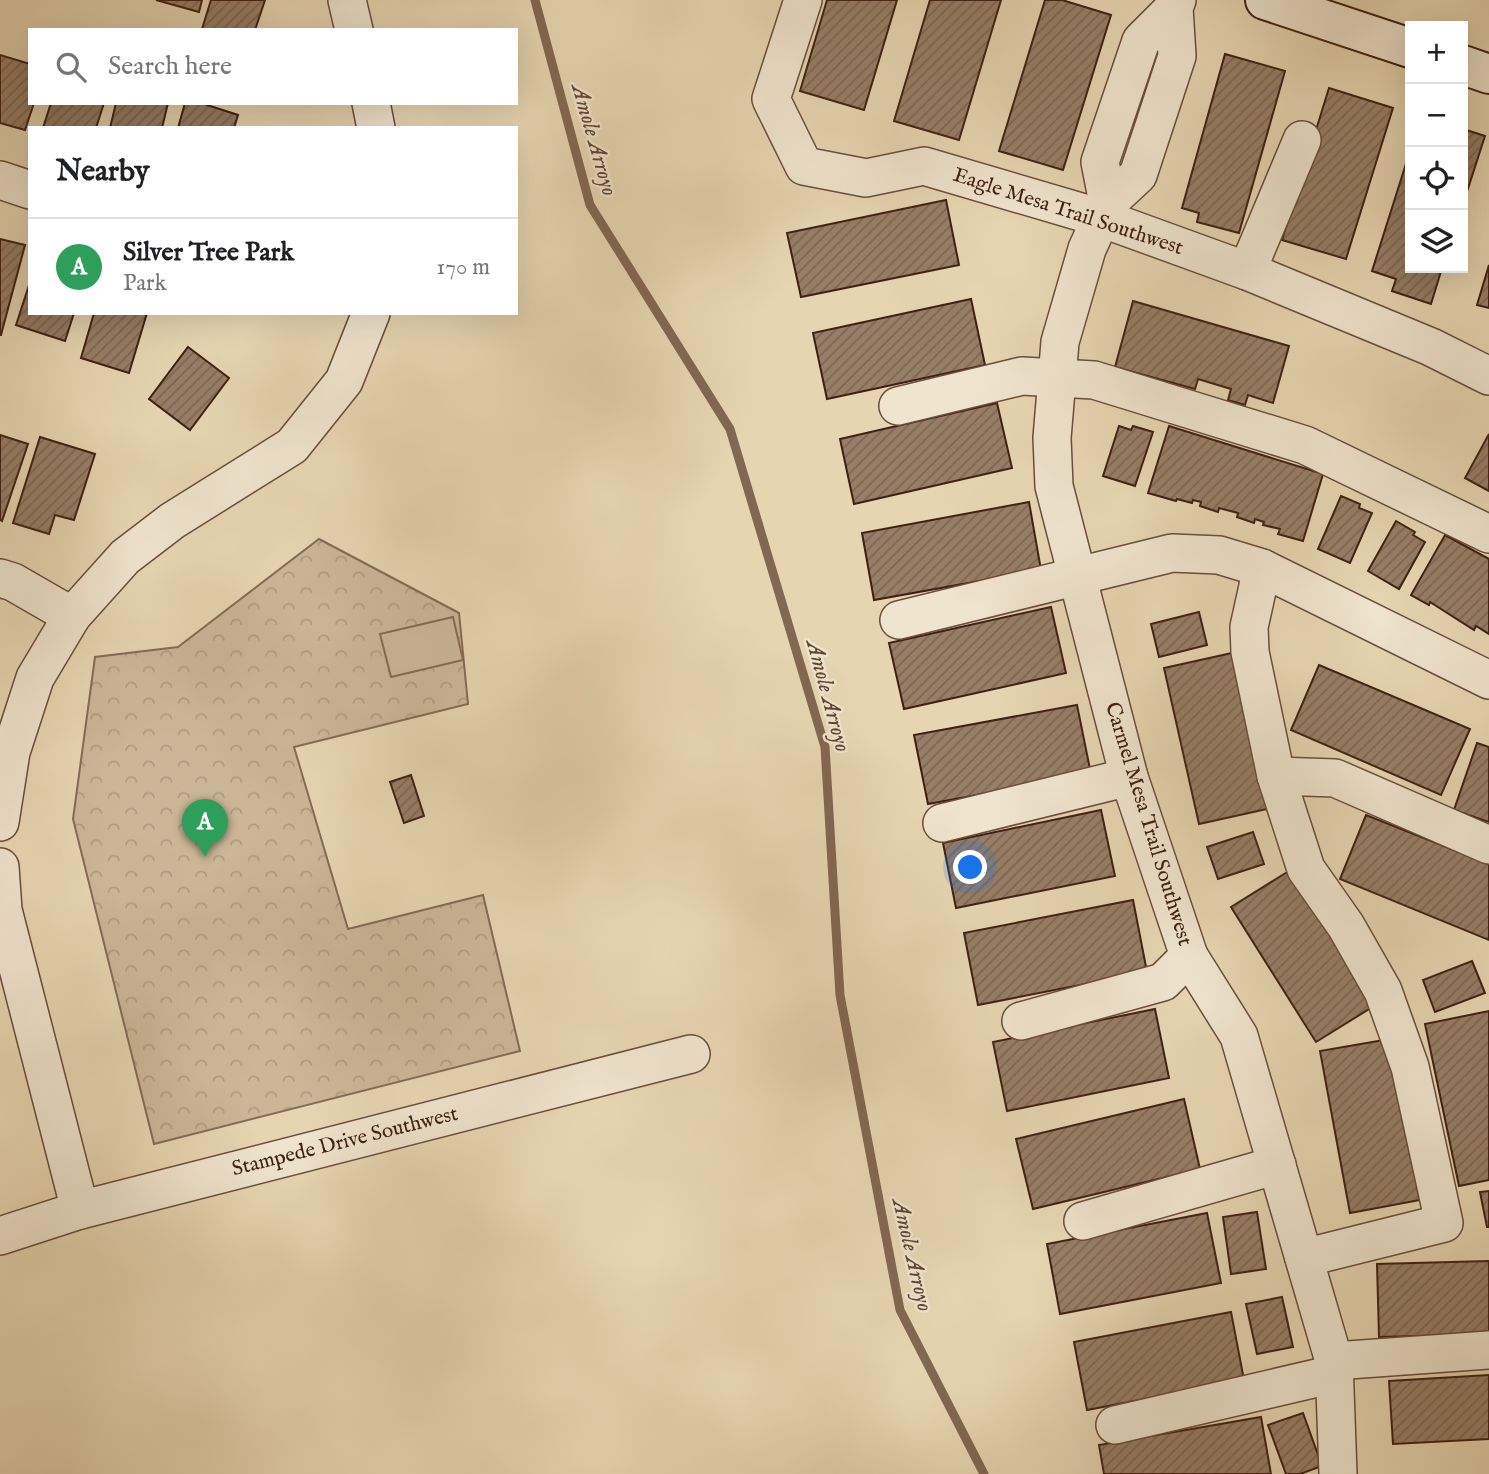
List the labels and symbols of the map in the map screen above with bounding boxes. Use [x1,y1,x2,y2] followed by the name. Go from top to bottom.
[564,79,624,199] water label: Amole Arroyo
[949,162,1187,262] street label: Eagle Mesa Trail Southwest
[799,635,857,755] water label: Amole Arroyo
[1098,699,1198,949] street label: Carmel Mesa Trail Southwest
[182,799,228,857] pin: A
[953,850,987,884] your location
[229,1101,461,1183] street label: Stampede Drive Southwest
[885,1194,939,1314] water label: Amole Arroyo

